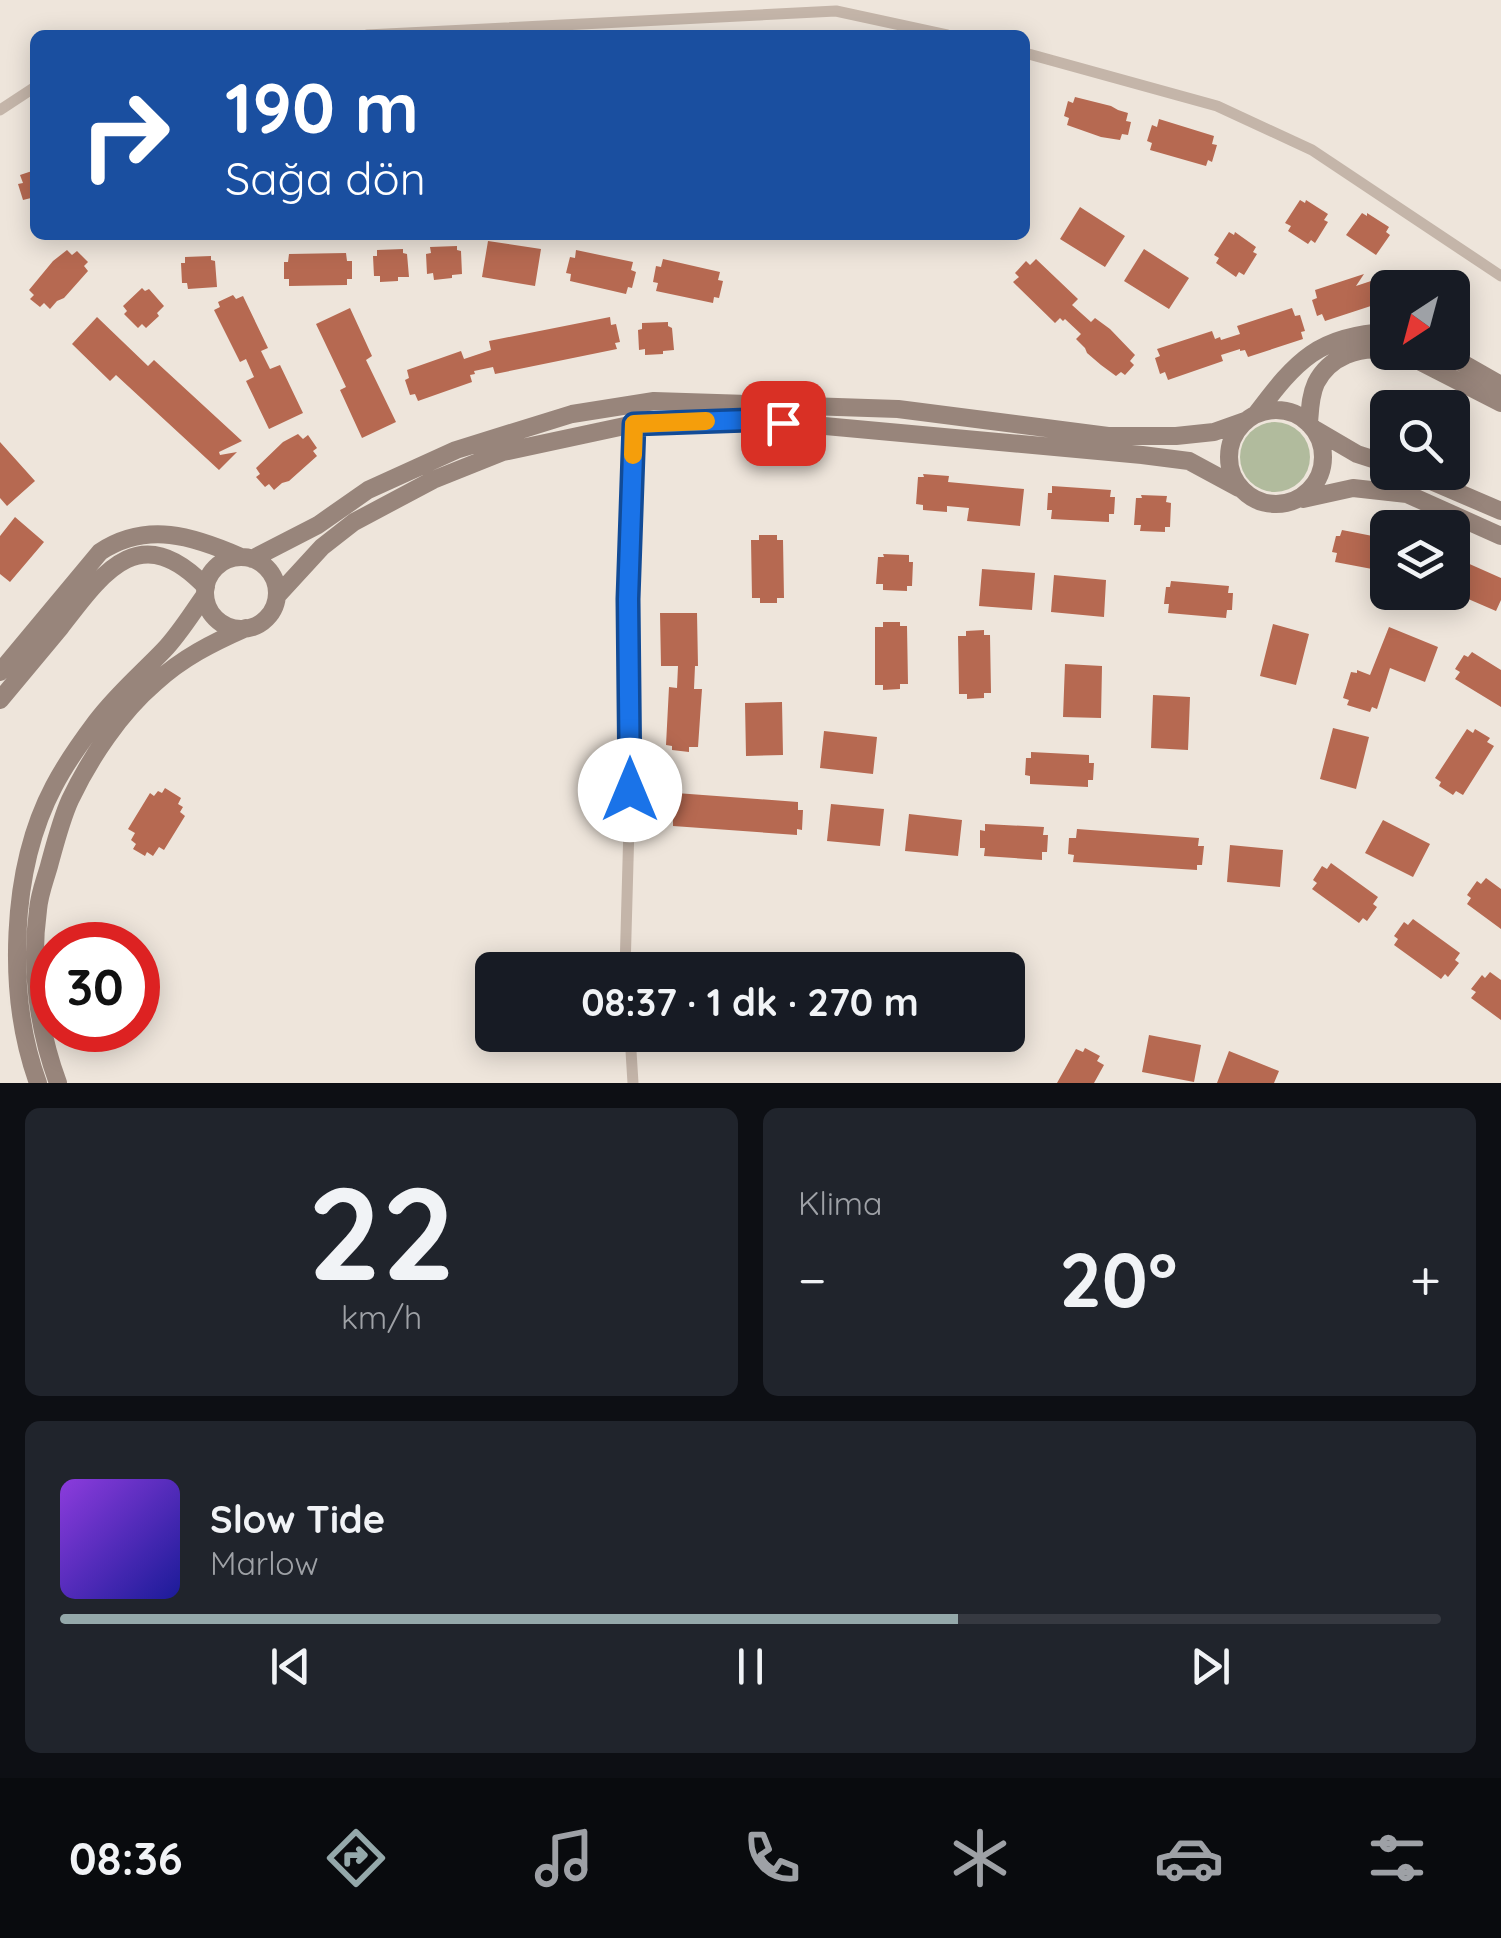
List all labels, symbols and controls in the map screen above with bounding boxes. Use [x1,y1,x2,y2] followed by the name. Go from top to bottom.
[225,63,419,151] text: 190 m
[60,70,190,200] icon: right
[225,150,426,206] text: Sağa dön
[1370,270,1470,370] north arrow
[1370,270,1470,610] map controls
[741,381,826,466] pin
[1370,390,1470,490] button: search
[756,396,811,451] icon: arrive
[1370,510,1470,610] button: layers
[578,738,682,842] position arrow
[30,922,160,1052] speed limit sign: 30
[581,978,919,1026] text: 08:37 · 1 dk · 270 m
[308,1150,455,1313] text: 22
[798,1183,882,1223] text: Klima
[1059,1232,1177,1326] text: 20°
[798,1245,827,1314] text: −
[1410,1245,1441,1314] text: +
[341,1297,422,1337] text: km/h
[210,1495,385,1543] text: Slow Tide
[210,1543,319,1583] text: Marlow
[263,1639,318,1694] icon: previous
[723,1639,778,1694] icon: pause
[1183,1639,1238,1694] icon: next
[321,1823,391,1893] icon: directions
[529,1823,599,1893] icon: music
[737,1823,807,1893] icon: phone
[945,1823,1015,1893] icon: climate
[1154,1823,1224,1893] icon: car
[1362,1823,1432,1893] icon: filters
[69,1830,183,1886] text: 08:36

